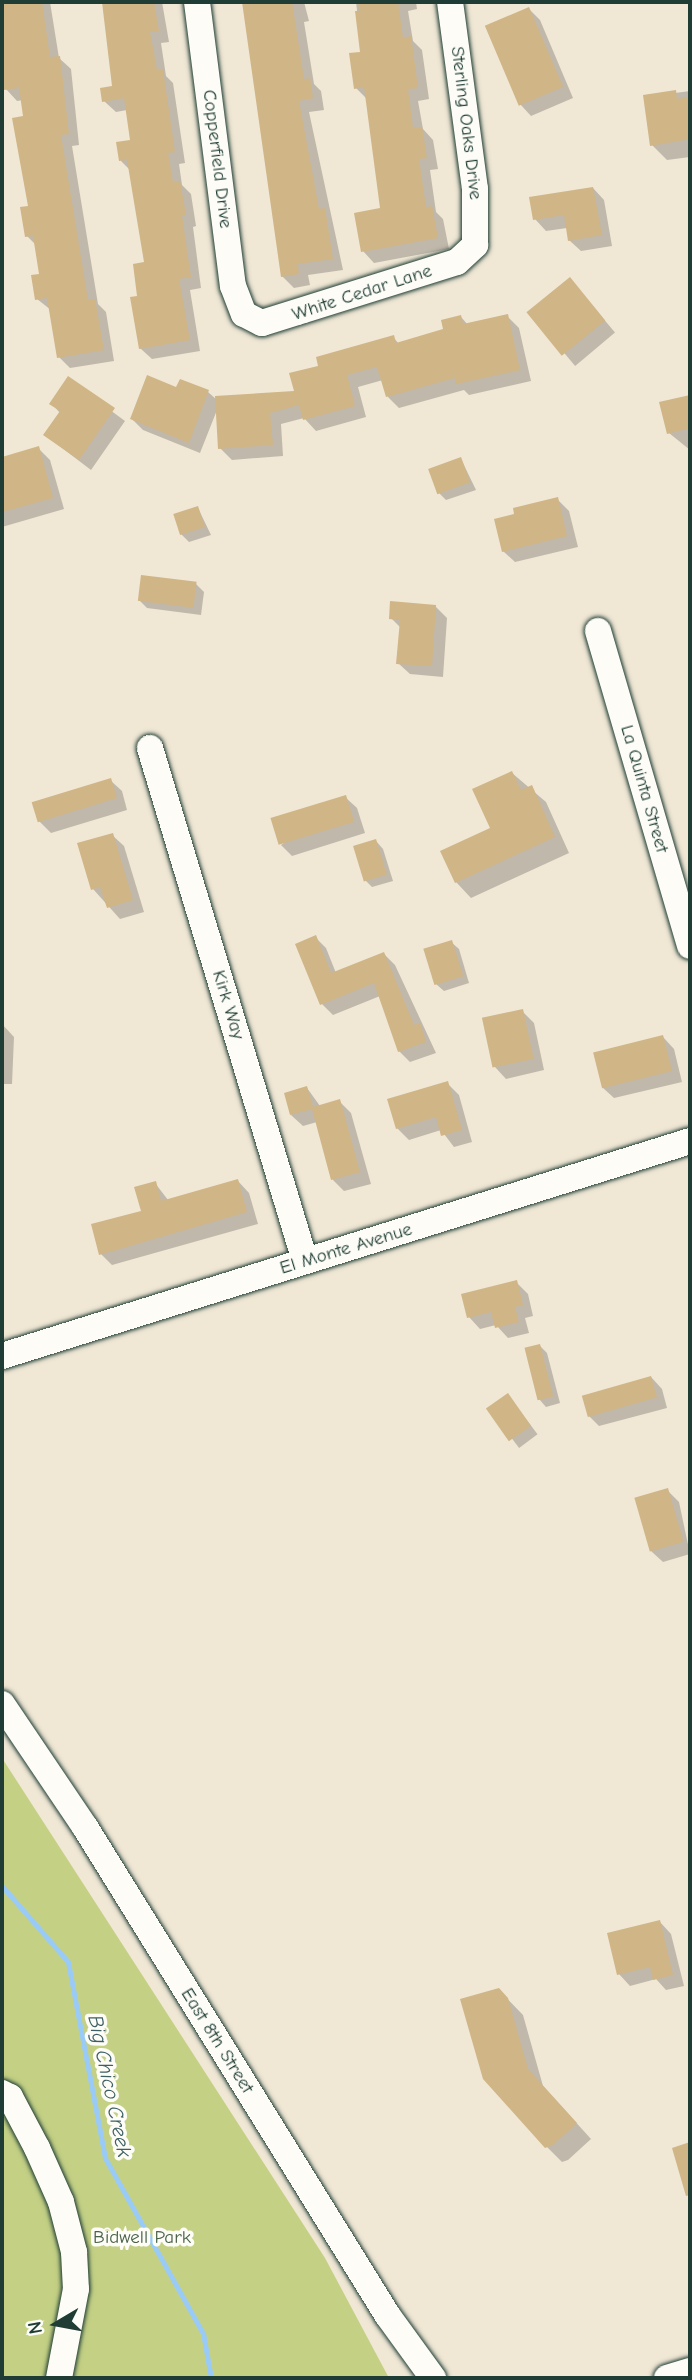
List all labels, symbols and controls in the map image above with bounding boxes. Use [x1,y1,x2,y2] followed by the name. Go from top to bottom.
[445,45,487,201] street label: Sterling Oaks Drive
[197,88,237,230] street label: Copperfield Drive
[289,260,435,326] street label: White Cedar Lane
[615,722,673,856] street label: La Quinta Street
[207,967,249,1043] street label: Kirk Way
[277,1218,415,1280] street label: El Monte Avenue
[175,1984,259,2098] street label: East 8th Street
[83,2013,137,2159] water label: Big Chico Creek
[93,2227,191,2249] park label: Bidwell Park
[21,2289,91,2359] north arrow
[23,2320,47,2336] text: N

